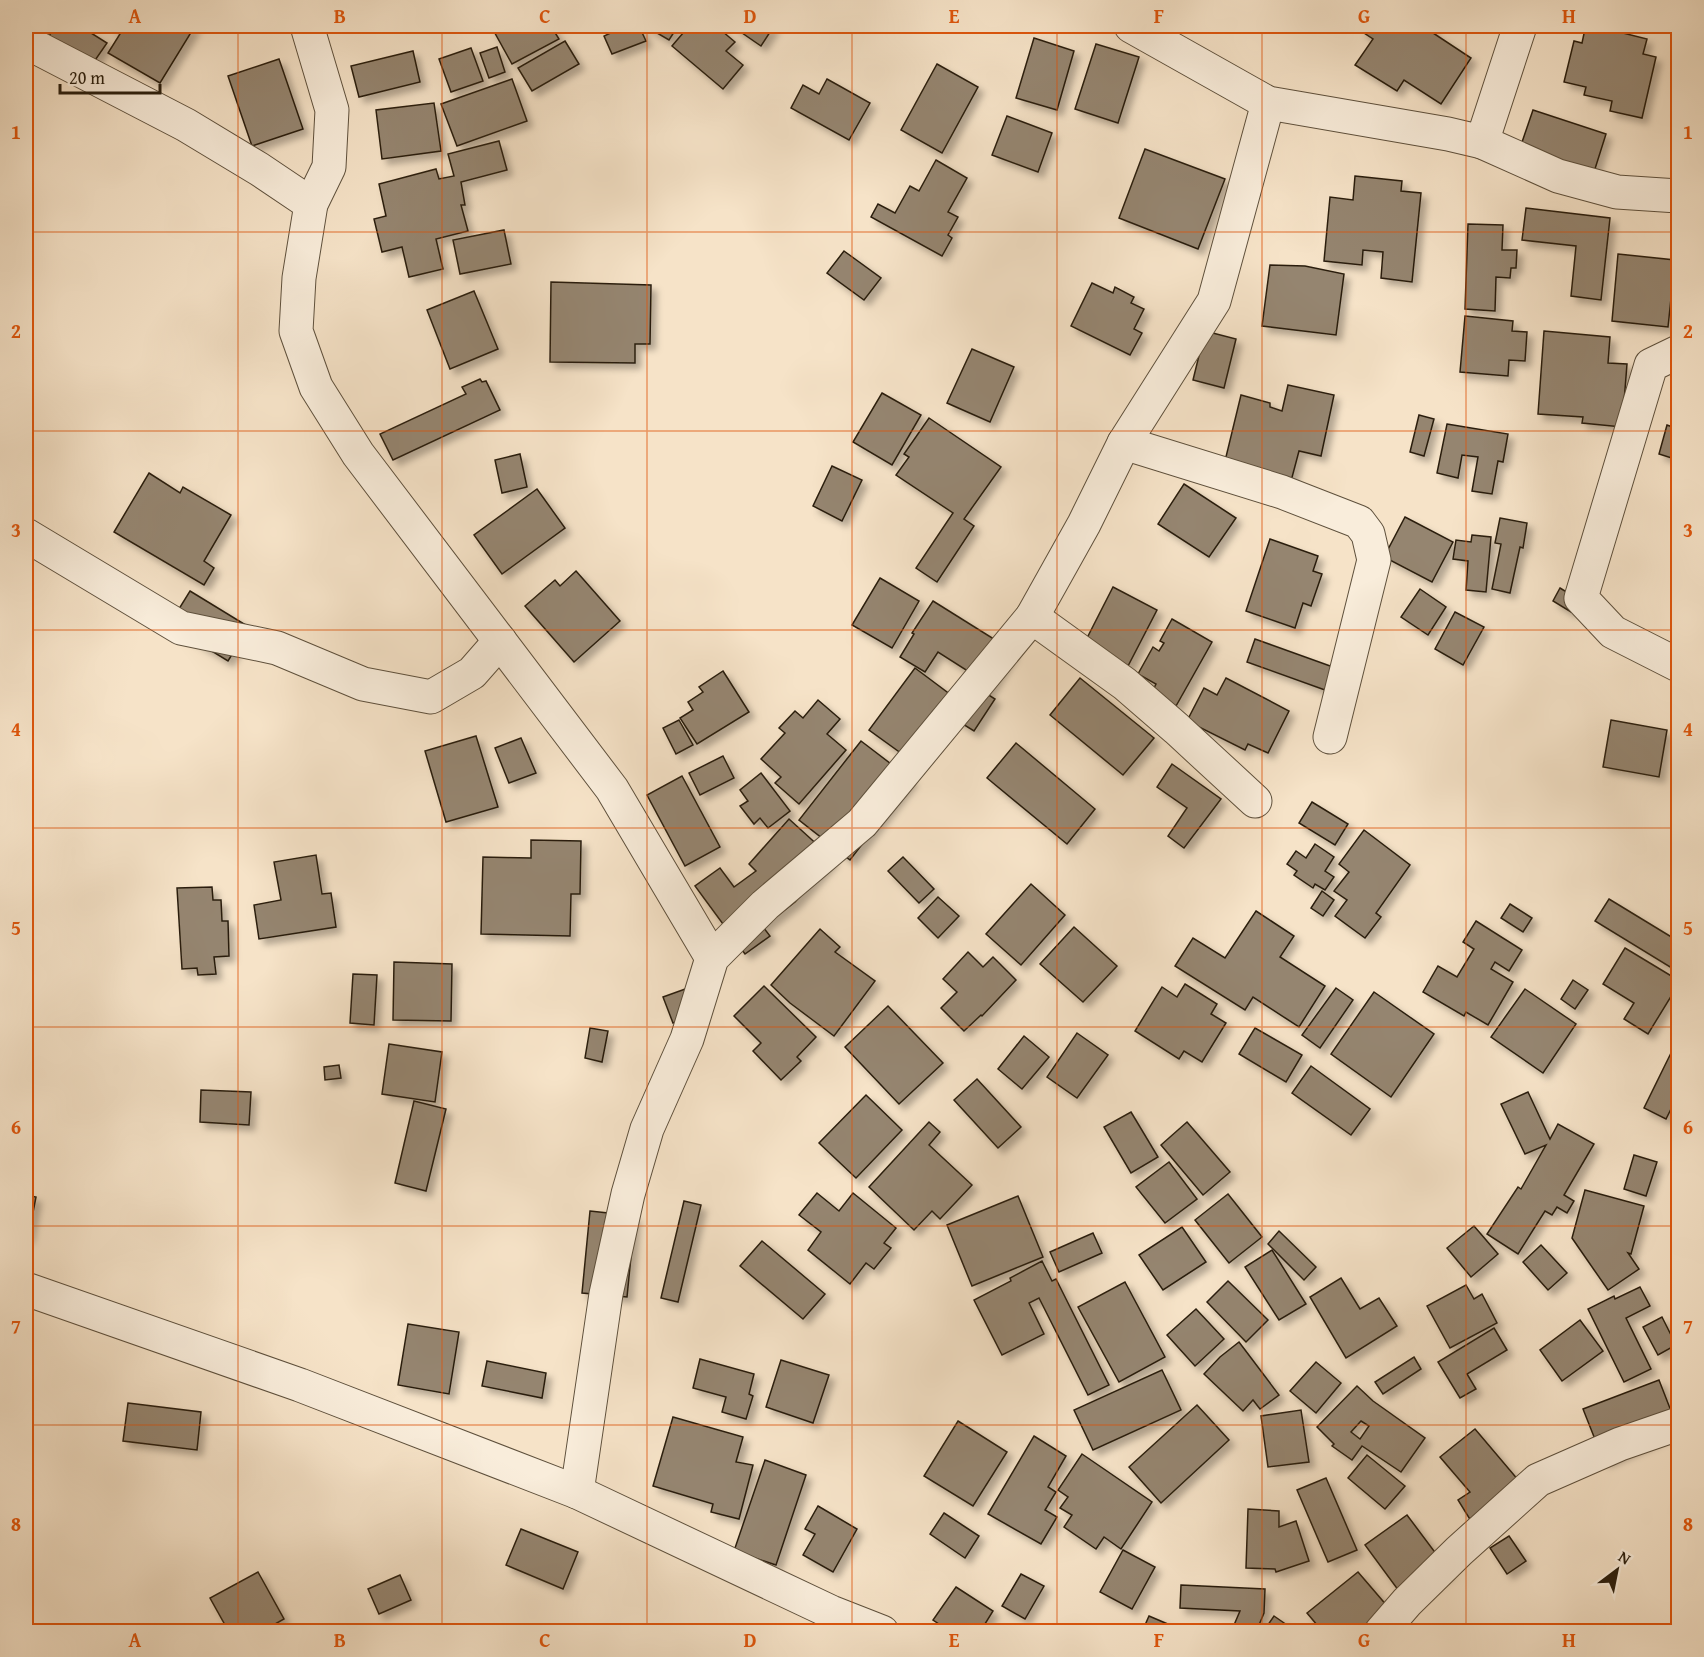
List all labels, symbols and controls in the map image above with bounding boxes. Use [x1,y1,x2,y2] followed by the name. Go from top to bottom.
[129,1,142,30] text: A
[334,1,346,30] text: B
[539,1,551,30] text: C
[743,1,757,30] text: D
[949,1,960,30] text: E
[1154,1,1164,30] text: F
[1358,1,1370,30] text: G
[1562,1,1576,30] text: H
[60,57,160,95] scale bar
[69,64,105,91] text: 20 m
[11,117,21,146] text: 1
[1683,117,1693,146] text: 1
[11,316,21,345] text: 2
[1683,316,1693,345] text: 2
[11,515,21,544] text: 3
[1683,515,1693,544] text: 3
[11,714,21,743] text: 4
[1683,714,1693,743] text: 4
[11,913,21,942] text: 5
[1683,913,1693,942] text: 5
[11,1112,21,1141] text: 6
[1683,1112,1693,1141] text: 6
[11,1311,21,1340] text: 7
[1683,1311,1693,1340] text: 7
[11,1509,21,1538] text: 8
[1683,1509,1693,1538] text: 8
[1587,1540,1647,1600] north arrow
[1614,1544,1636,1570] text: N
[129,1625,142,1654] text: A
[334,1625,346,1654] text: B
[539,1625,551,1654] text: C
[743,1625,757,1654] text: D
[949,1625,960,1654] text: E
[1154,1625,1164,1654] text: F
[1358,1625,1370,1654] text: G
[1562,1625,1576,1654] text: H

